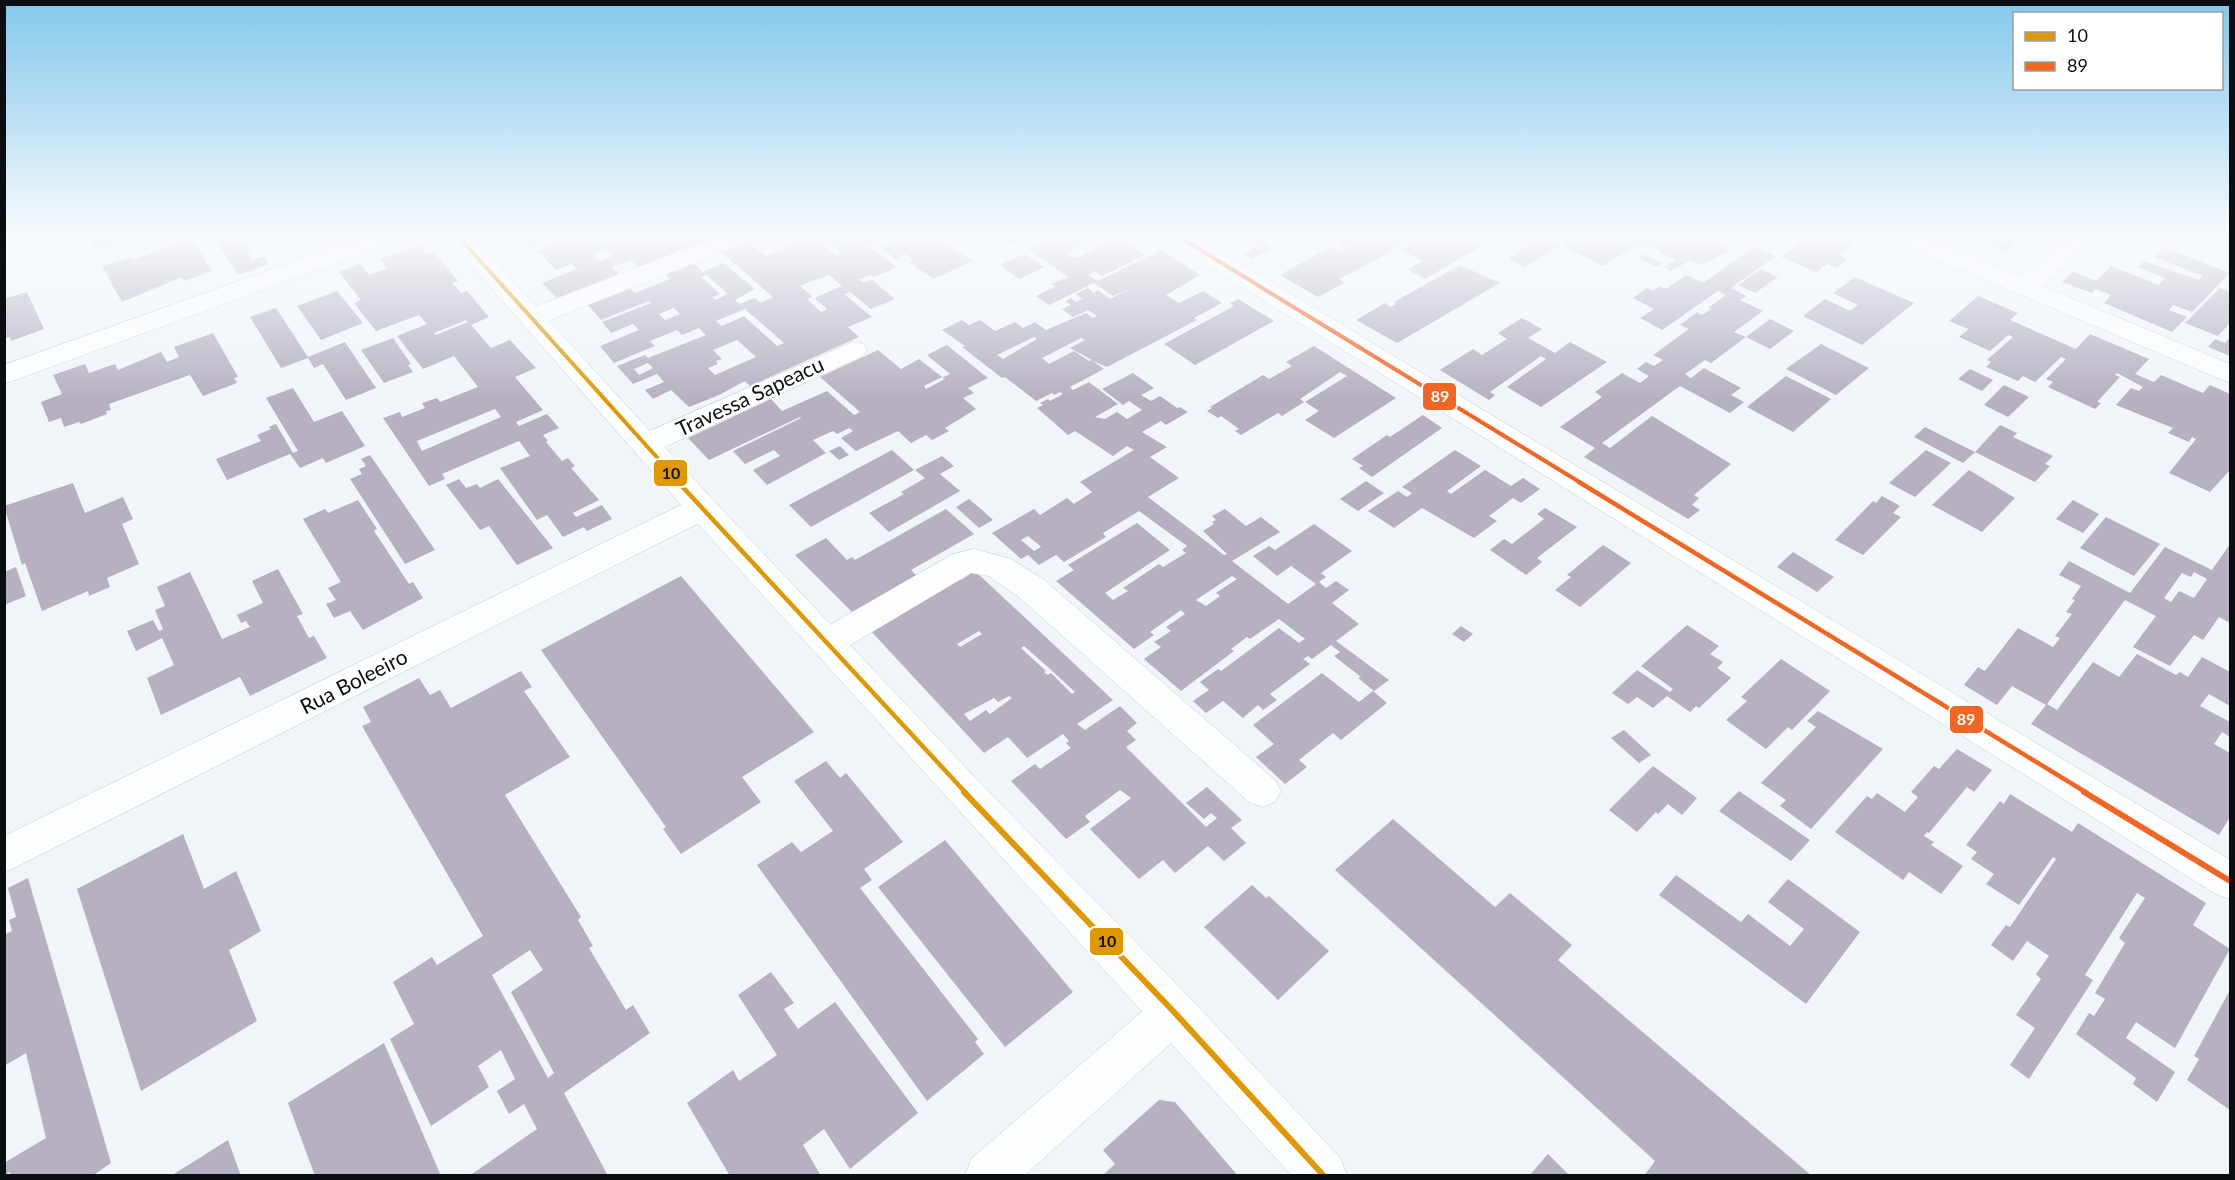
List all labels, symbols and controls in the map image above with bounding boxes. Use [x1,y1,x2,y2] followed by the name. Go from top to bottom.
[2013,12,2223,90] legend
[2067,24,2088,46] text: 10
[2067,54,2088,76] text: 89
[672,350,827,441] street label: Travessa Sapeacu
[1422,382,1457,411] line badge: 89
[1431,386,1449,405] text: 89
[653,459,688,487] line badge: 10
[662,463,680,482] text: 10
[296,643,411,718] street label: Rua Boleeiro
[1949,705,1984,734] line badge: 89
[1957,709,1975,728] text: 89
[1089,927,1124,956] line badge: 10
[1098,931,1116,950] text: 10

